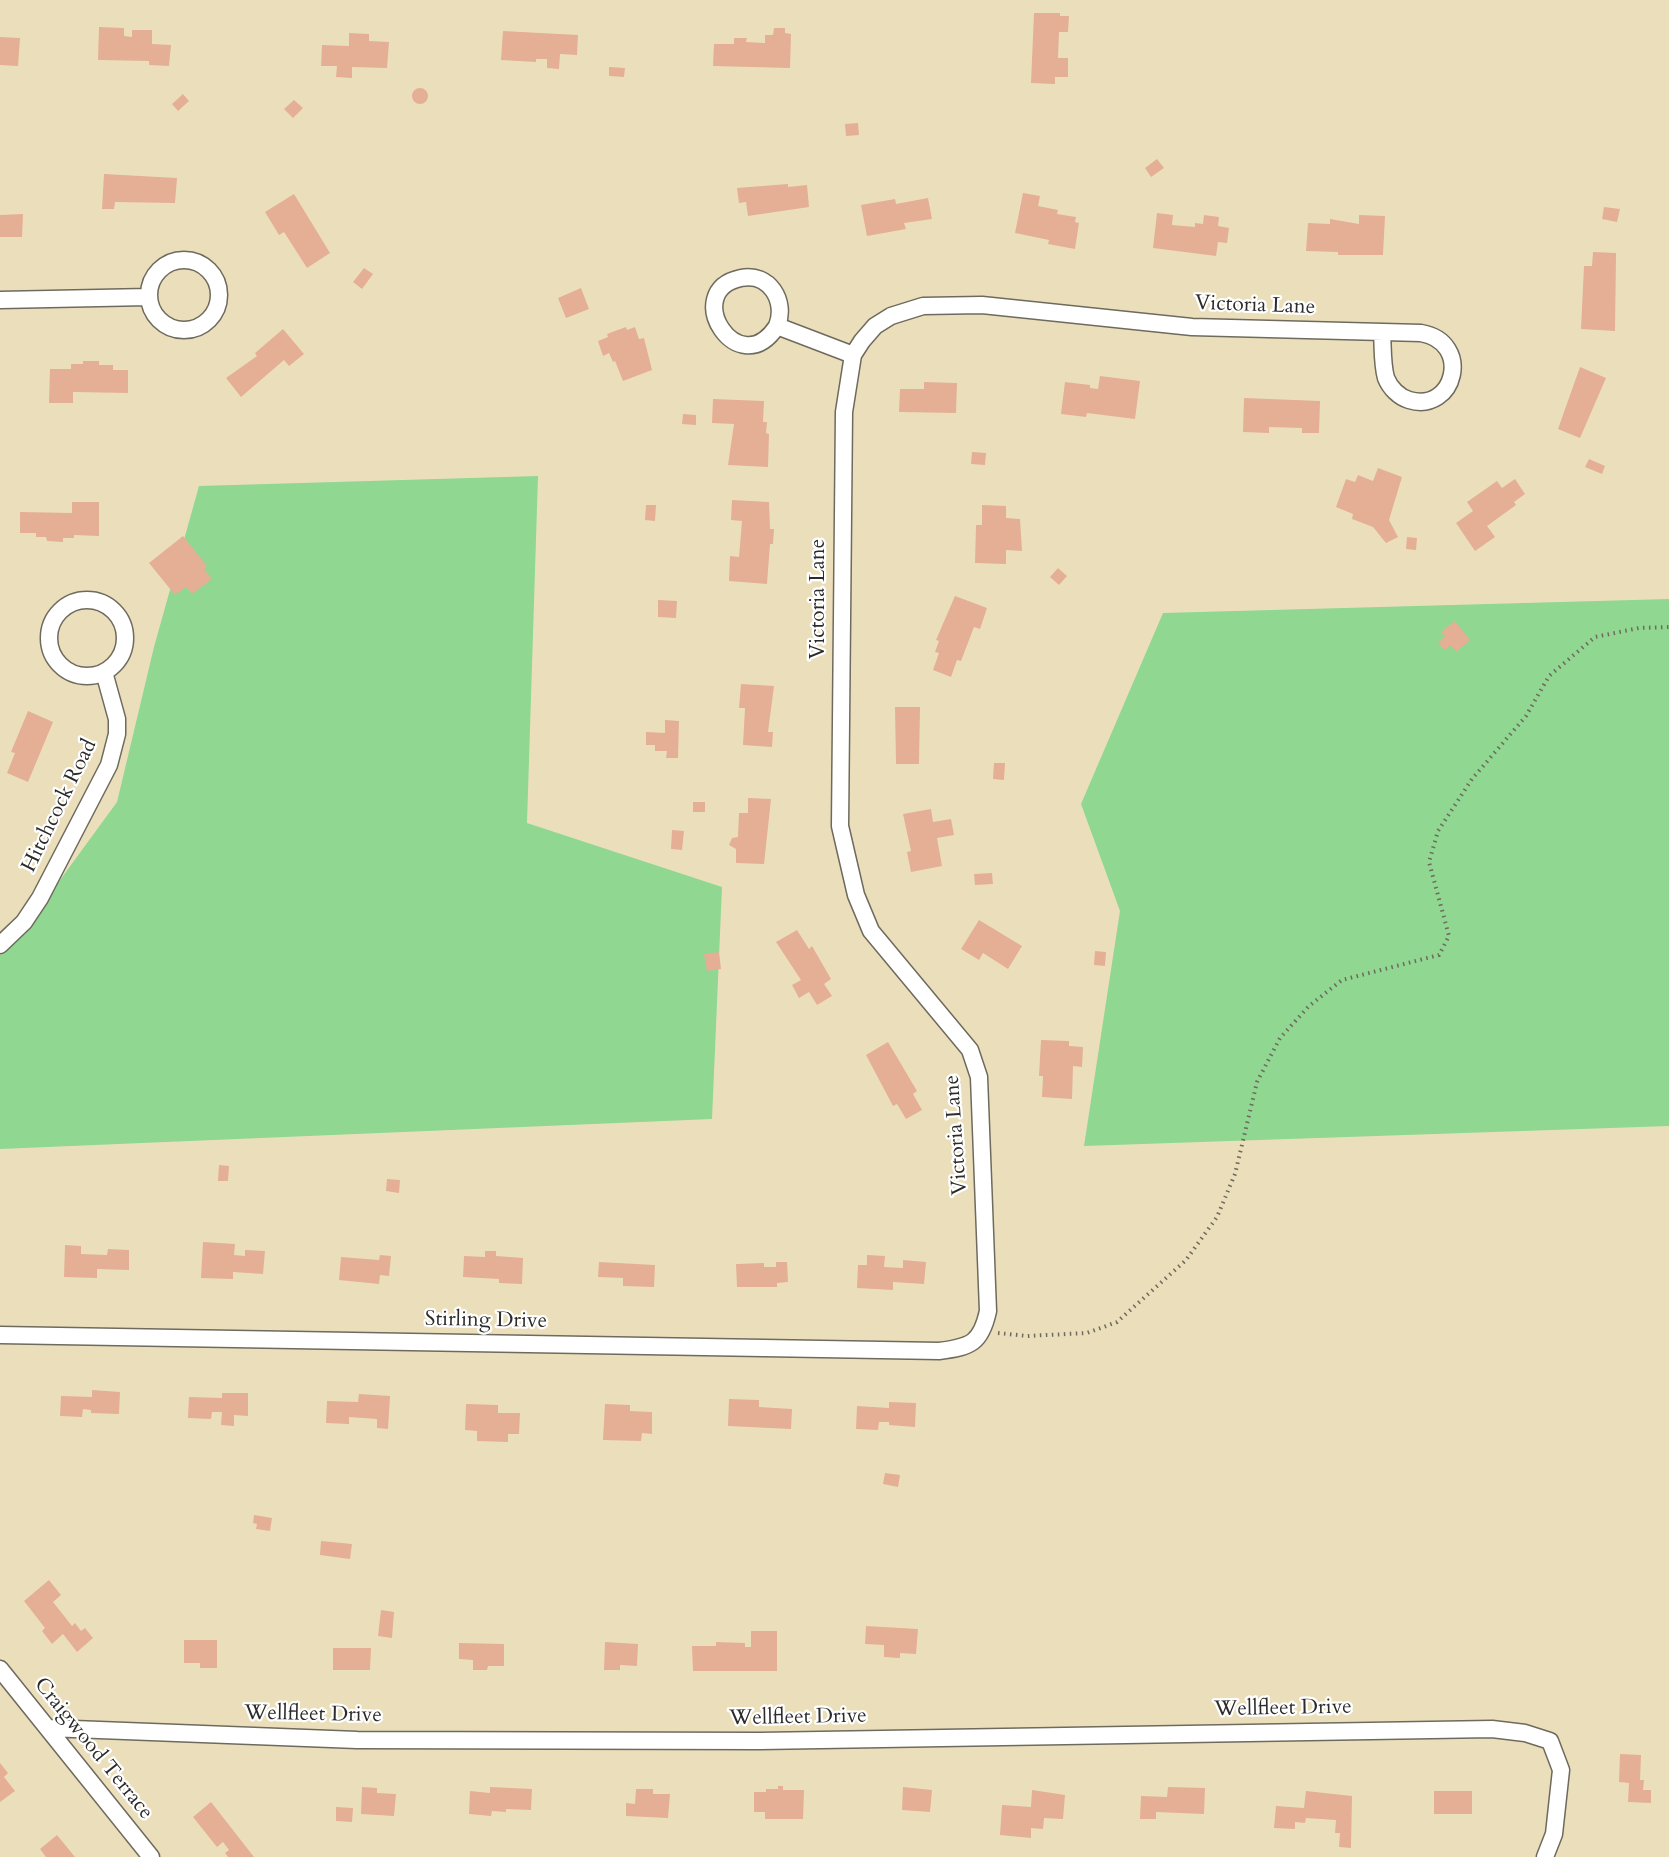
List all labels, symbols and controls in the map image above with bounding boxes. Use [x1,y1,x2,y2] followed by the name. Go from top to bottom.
[1194,291,1316,321] street label: Victoria Lane
[806,539,832,659] street label: Victoria Lane
[17,735,103,877] street label: Hitchcock Road
[940,1074,974,1196] street label: Victoria Lane
[425,1307,547,1335] street label: Stirling Drive
[28,1673,158,1825] street label: Craigwood Terrace
[1214,1695,1352,1723] street label: Wellfleet Drive
[244,1701,382,1729] street label: Wellfleet Drive
[729,1704,867,1732] street label: Wellfleet Drive

